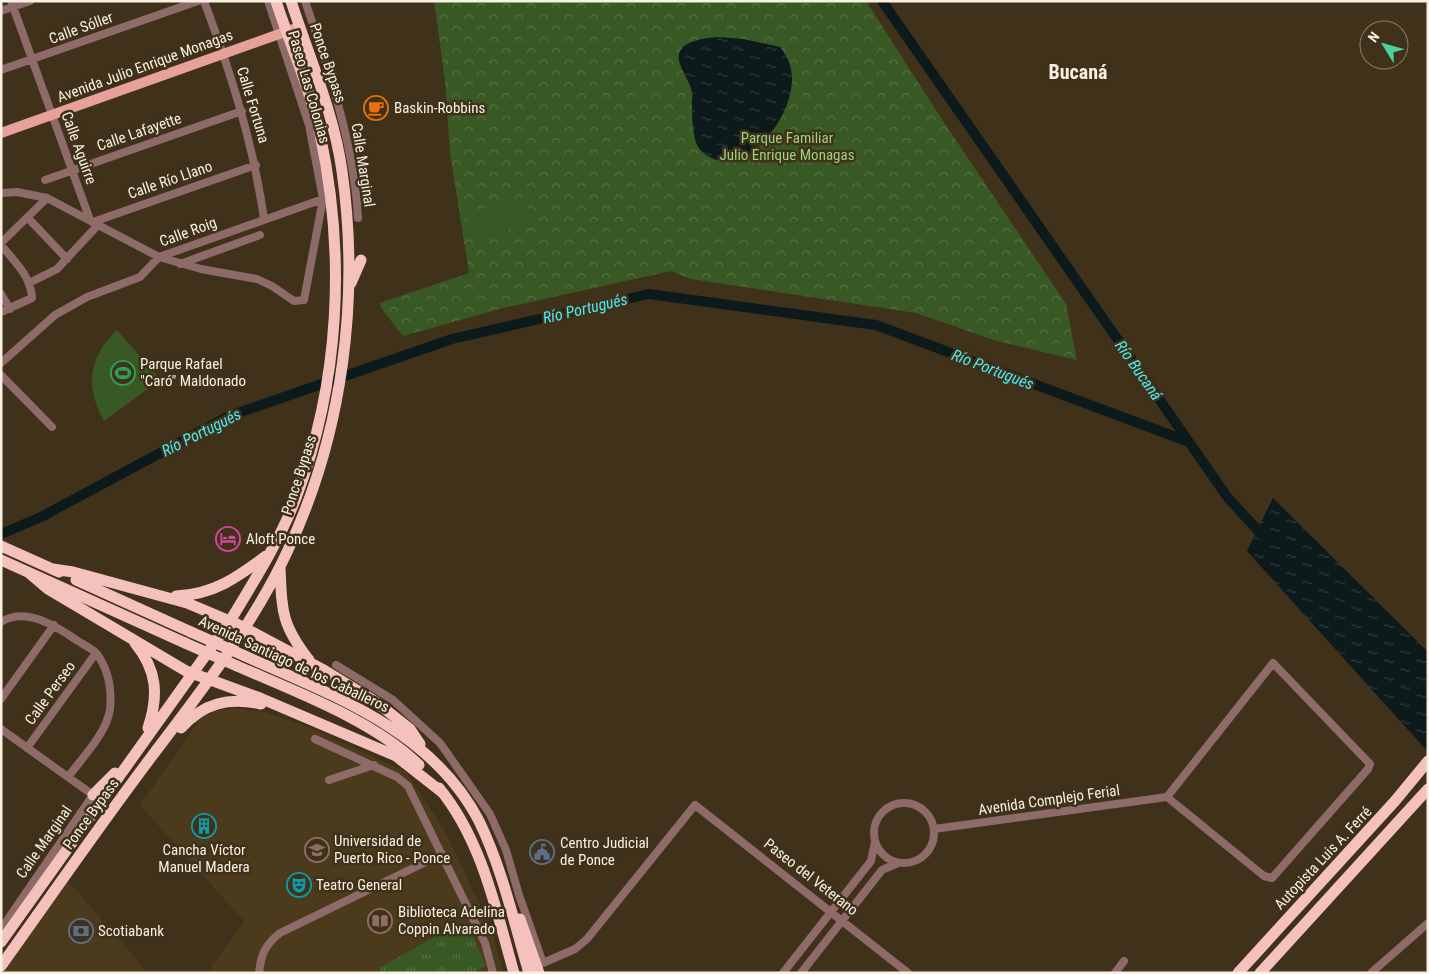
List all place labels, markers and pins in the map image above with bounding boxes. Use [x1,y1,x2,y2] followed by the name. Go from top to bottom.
[363,95,389,121] cafe icon: Baskin-Robbins
[394,99,485,117] place label: Baskin-Robbins
[140,355,246,390] place label: Parque Rafael "Caró" Maldonado
[110,360,136,386] sports icon: Parque Rafael "Caró" Maldonado
[215,526,241,552] hotel icon: Aloft Ponce
[246,530,315,548] place label: Aloft Ponce
[191,813,217,839] building icon: Cancha Víctor Manuel Madera
[334,832,450,867] place label: Universidad de Puerto Rico - Ponce
[560,834,649,869] place label: Centro Judicial de Ponce
[304,837,330,863] school or university icon: Universidad de Puerto Rico - Ponce
[529,839,555,865] public building icon: Centro Judicial de Ponce
[158,841,250,876] place label: Cancha Víctor Manuel Madera
[286,872,312,898] theatre icon: Teatro General
[316,876,402,894] place label: Teatro General
[398,903,505,938] place label: Biblioteca Adelina Coppin Alvarado
[367,908,393,934] library icon: Biblioteca Adelina Coppin Alvarado
[68,918,94,944] bank icon: Scotiabank
[98,922,164,940] place label: Scotiabank

